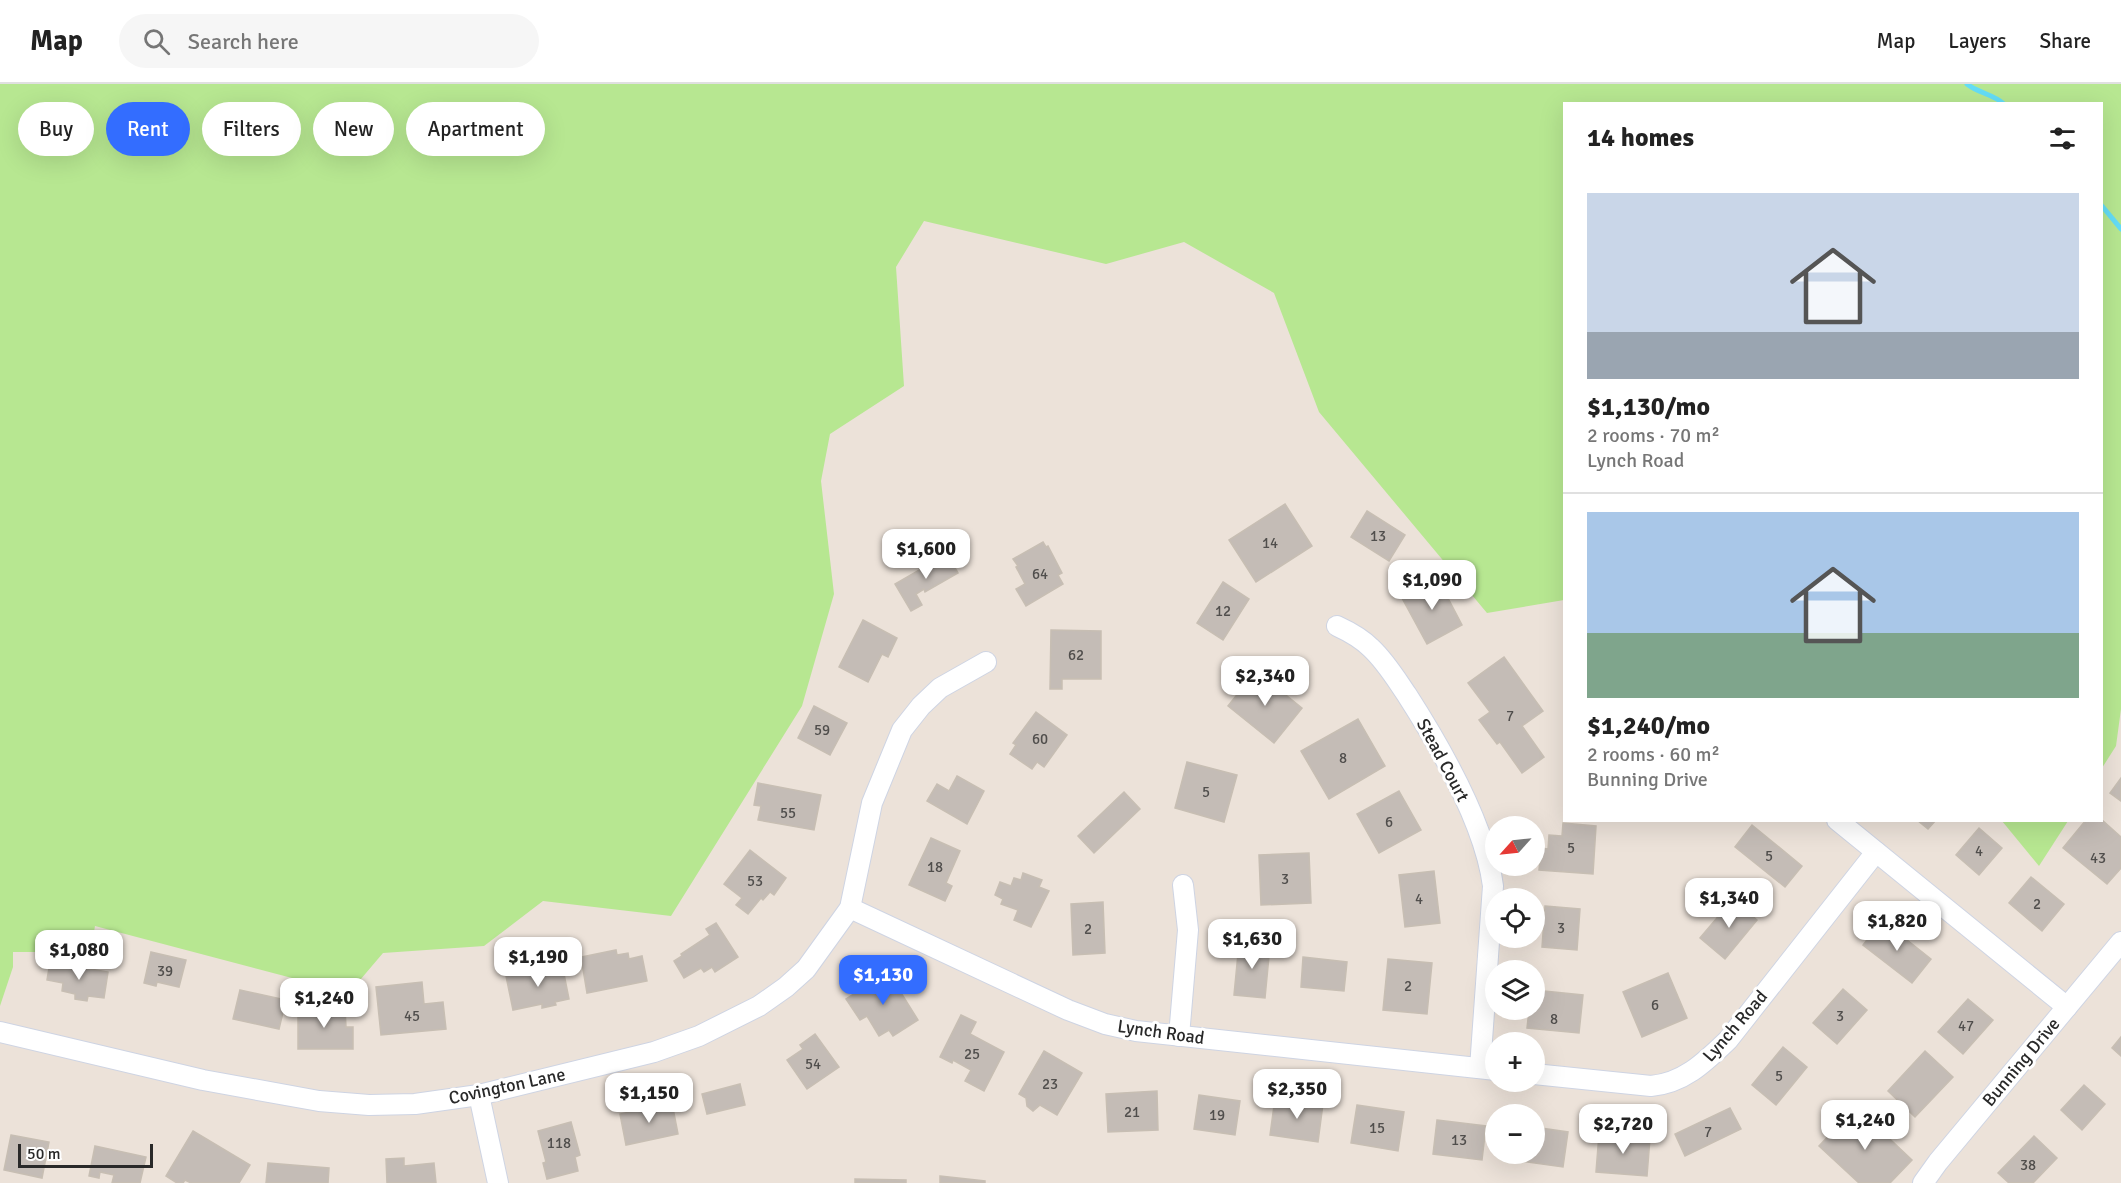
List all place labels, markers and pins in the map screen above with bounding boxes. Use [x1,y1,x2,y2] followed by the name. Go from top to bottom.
[877,529,975,580] pin: $1,600
[1383,560,1481,611] pin: $1,090
[1216,656,1314,707] pin: $2,340
[1680,878,1778,929] pin: $1,340
[1848,901,1946,952] pin: $1,820
[1203,919,1301,970] pin: $1,630
[30,930,128,981] pin: $1,080
[489,937,587,988] pin: $1,190
[834,955,932,1006] pin: $1,130
[275,978,373,1029] pin: $1,240
[1248,1069,1346,1120] pin: $2,350
[600,1073,698,1124] pin: $1,150
[1816,1100,1914,1151] pin: $1,240
[1574,1104,1672,1155] pin: $2,720

